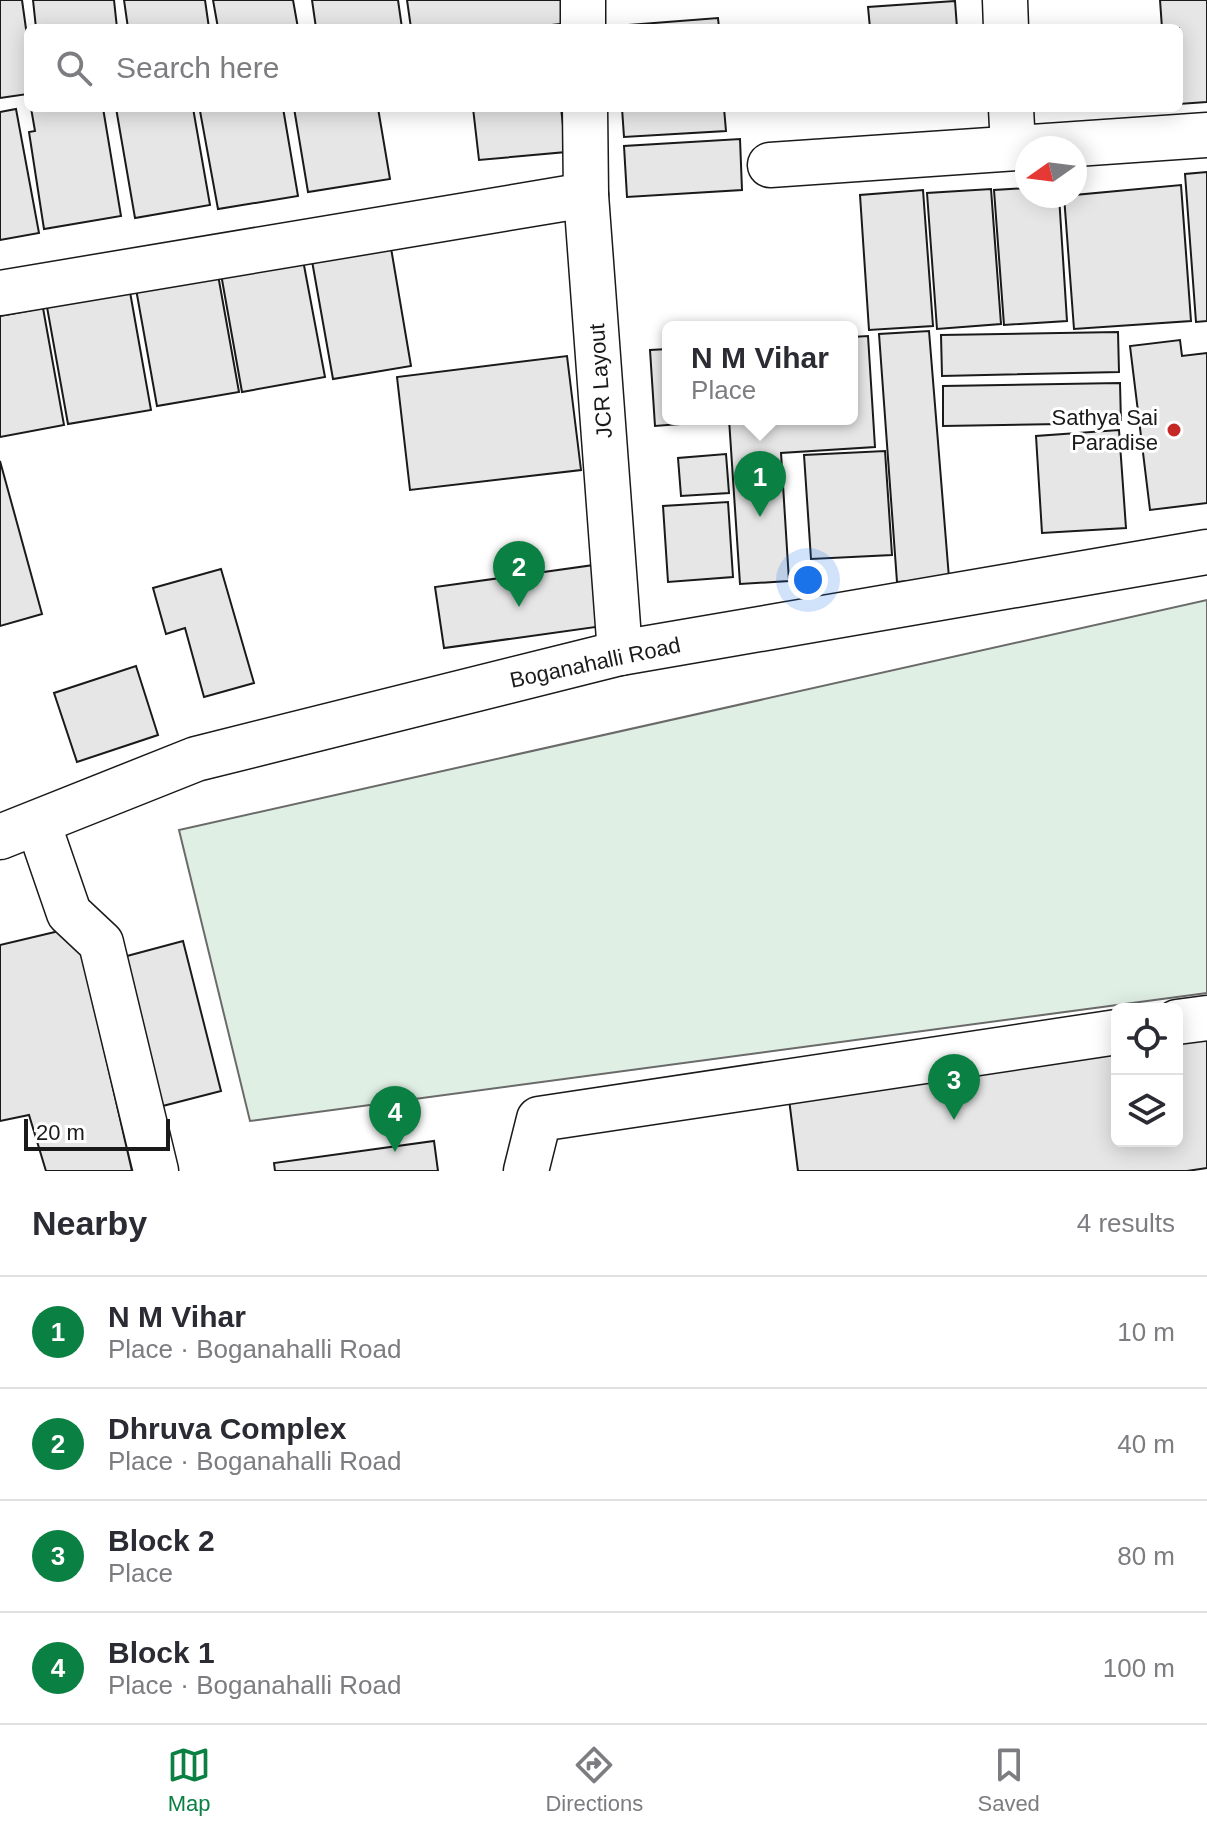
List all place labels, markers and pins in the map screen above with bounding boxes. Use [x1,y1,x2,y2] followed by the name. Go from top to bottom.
[1052,405,1158,455] place label: Sathya Sai Paradise
[1165,421,1183,439] marker: Sathya Sai Paradise
[734,451,786,517] pin: 1
[493,541,545,607] pin: 2
[928,1054,980,1120] pin: 3
[369,1086,421,1152] pin: 4

